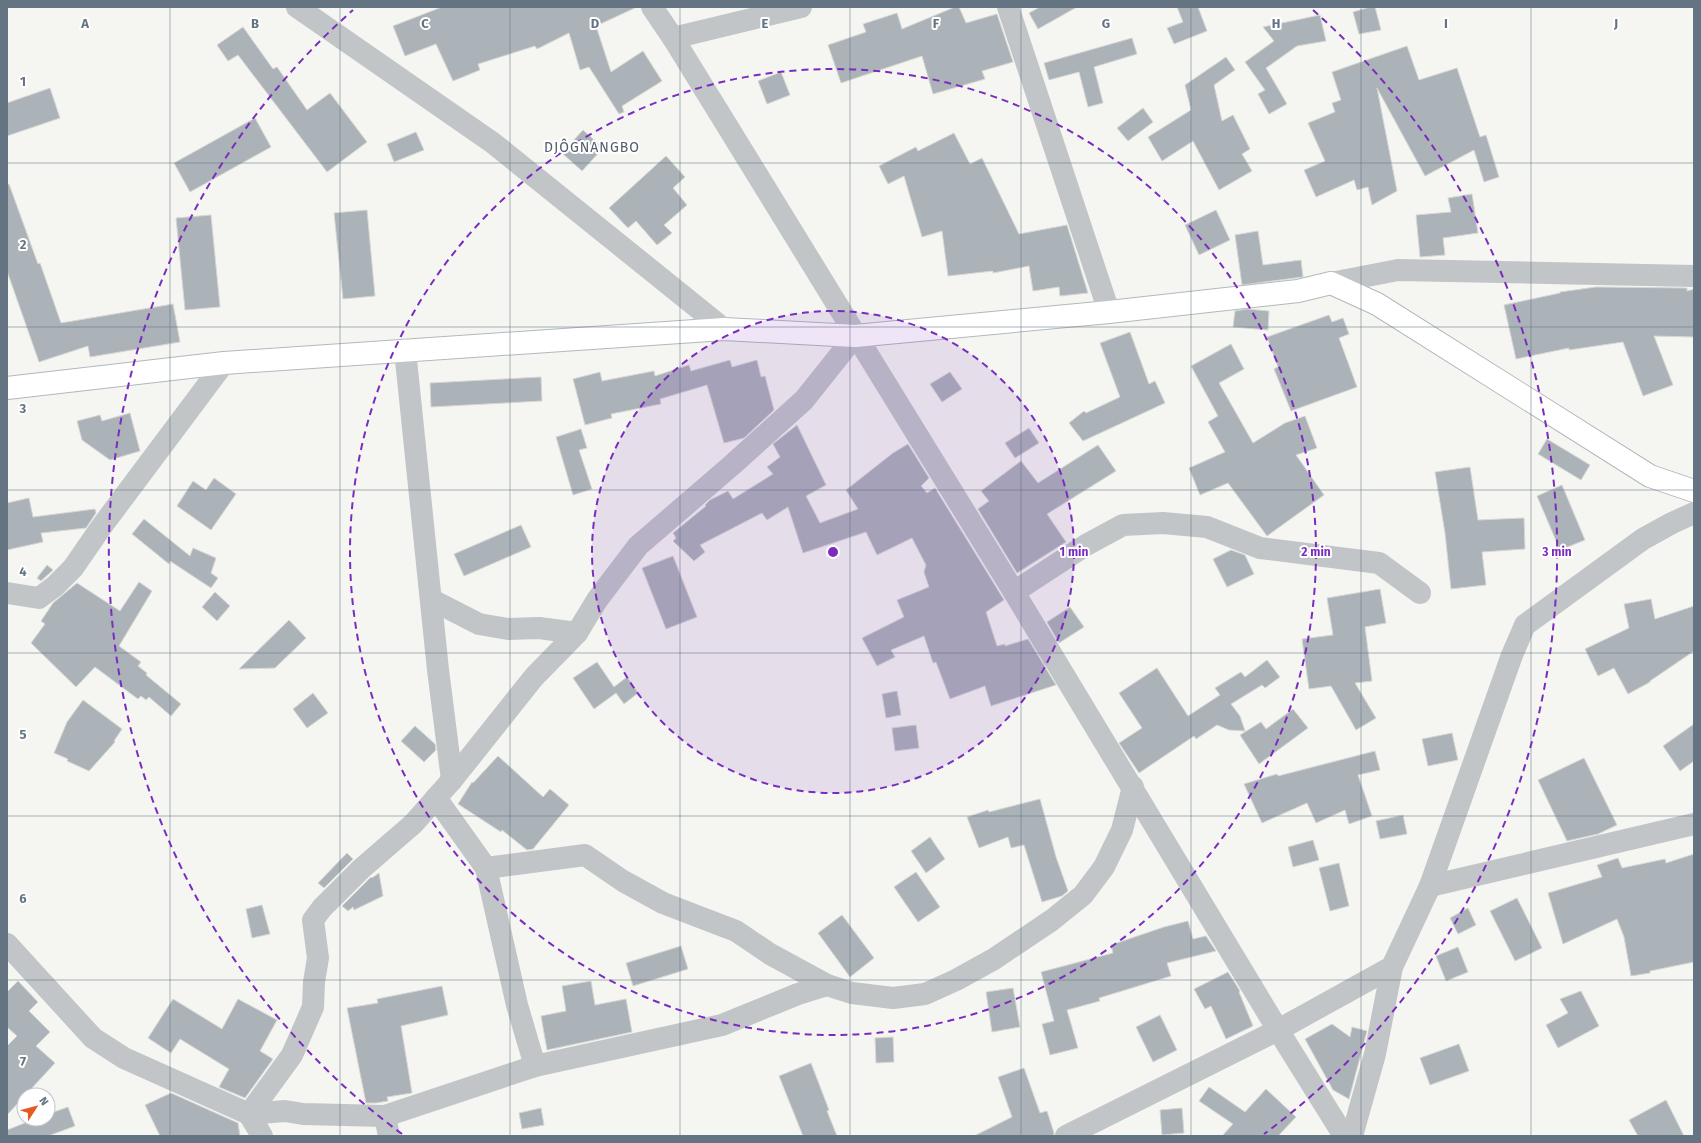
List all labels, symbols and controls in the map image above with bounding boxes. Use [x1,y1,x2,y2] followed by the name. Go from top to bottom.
[80,16,89,31] text: A
[251,16,259,31] text: B
[421,16,429,31] text: C
[591,16,600,31] text: D
[762,16,769,31] text: E
[933,16,940,31] text: F
[1102,16,1110,31] text: G
[1272,16,1280,31] text: H
[1444,16,1448,31] text: I
[1613,16,1618,31] text: J
[20,74,26,89] text: 1
[544,138,640,156] district label: DJÔGNANGBO
[20,237,27,252] text: 2
[19,401,27,416] text: 3
[826,545,840,559] centre of rings
[1060,545,1088,559] text: 1 min
[1301,545,1331,559] text: 2 min
[1541,545,1572,559] text: 3 min
[19,564,27,579] text: 4
[20,727,27,742] text: 5
[19,891,27,906] text: 6
[20,1054,26,1069] text: 7
[16,1087,56,1127] north arrow
[36,1095,51,1108] text: N

